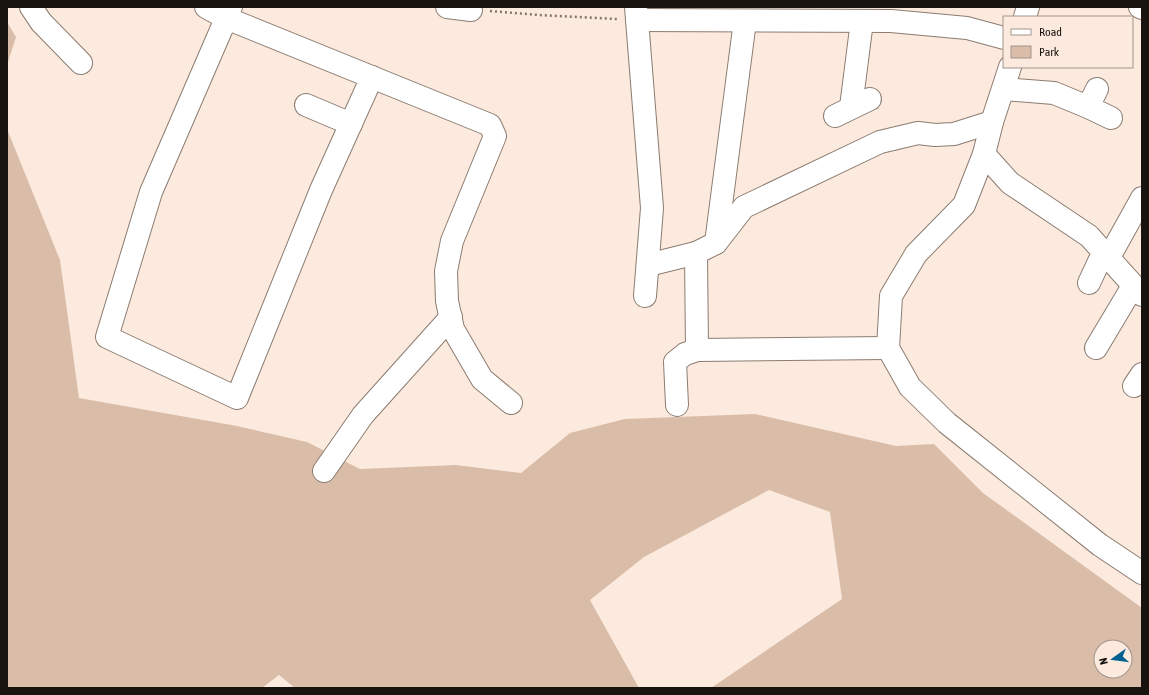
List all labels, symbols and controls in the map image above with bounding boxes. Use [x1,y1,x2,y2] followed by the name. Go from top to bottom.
[1003,16,1133,68] legend
[1039,25,1062,39] text: Road
[1039,45,1060,59] text: Park
[1093,639,1133,679] north arrow
[1097,657,1110,666] text: N

